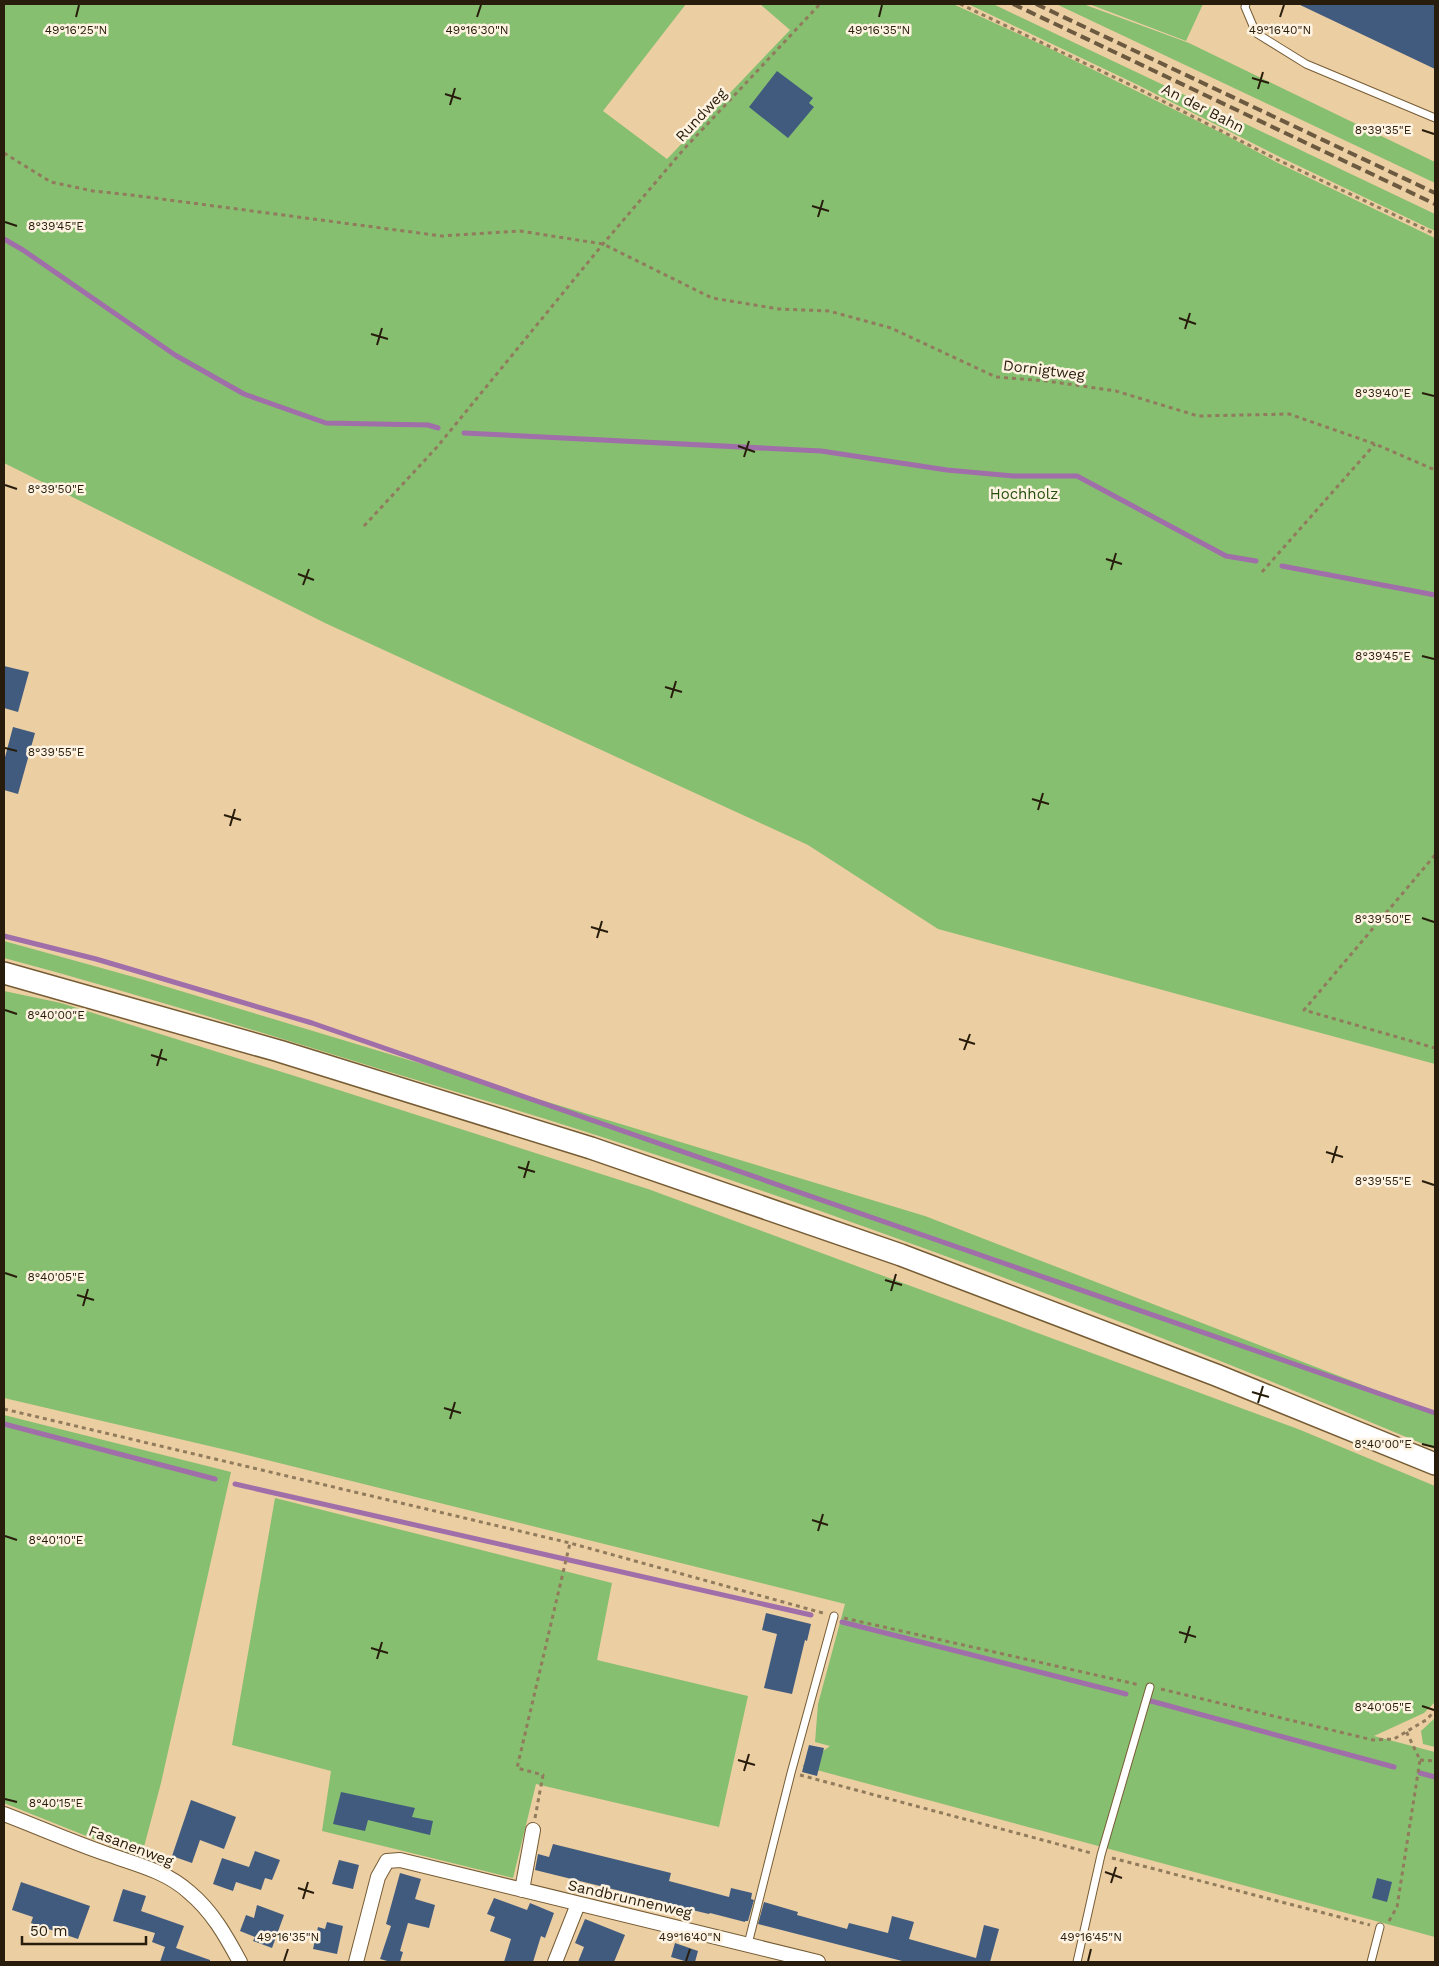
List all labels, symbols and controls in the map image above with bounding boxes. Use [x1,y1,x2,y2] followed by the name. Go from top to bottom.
[45,23,107,37] text: 49°16'25"N
[445,23,509,37] text: 49°16'30"N
[848,23,910,37] text: 49°16'35"N
[1249,23,1311,37] text: 49°16'40"N
[1159,80,1247,136] street label: An der Bahn
[672,84,730,146] street label: Rundweg
[1355,123,1412,137] text: 8°39'35"E
[28,219,84,233] text: 8°39'45"E
[1002,356,1086,384] street label: Dornigtweg
[1355,386,1411,400] text: 8°39'40"E
[27,482,85,496] text: 8°39'50"E
[990,485,1058,503] park label: Hochholz
[1355,649,1411,663] text: 8°39'45"E
[28,745,85,759] text: 8°39'55"E
[1354,912,1412,926] text: 8°39'50"E
[27,1008,85,1022] text: 8°40'00"E
[1355,1174,1412,1188] text: 8°39'55"E
[27,1270,85,1284] text: 8°40'05"E
[1354,1437,1412,1451] text: 8°40'00"E
[29,1533,84,1547] text: 8°40'10"E
[1354,1700,1412,1714] text: 8°40'05"E
[29,1796,84,1810] text: 8°40'15"E
[86,1822,176,1870] street label: Fasanenweg
[566,1876,694,1922] street label: Sandbrunnenweg
[22,1914,146,1946] scale bar
[30,1922,67,1940] text: 50 m
[257,1930,319,1944] text: 49°16'35"N
[659,1930,721,1944] text: 49°16'40"N
[1060,1930,1122,1944] text: 49°16'45"N

